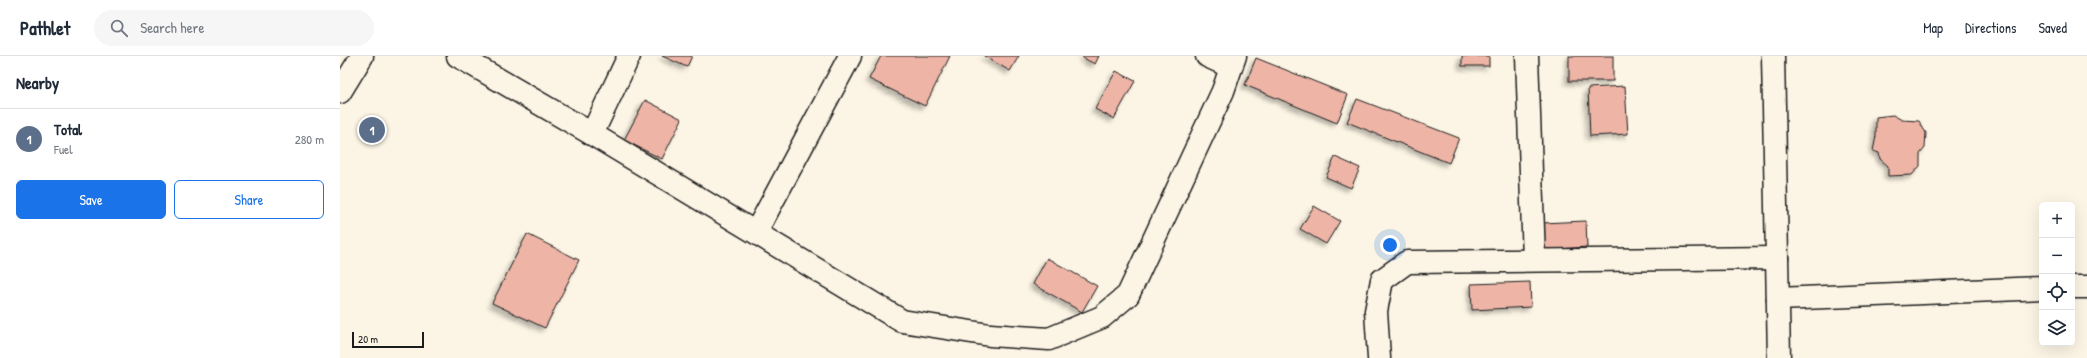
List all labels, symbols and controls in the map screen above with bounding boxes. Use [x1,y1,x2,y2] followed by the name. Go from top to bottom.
[94,10,374,46] search box
[20,15,70,41] text: Pathlet
[108,17,130,39] icon: search
[140,17,204,38] text: Search here
[1923,18,1943,37] text: Map
[1965,18,2016,37] text: Directions
[2038,18,2067,37] text: Saved
[16,71,59,94] text: Nearby
[359,115,385,145] pin: 1
[54,119,82,140] text: Total
[27,130,31,148] text: 1
[295,130,324,148] text: 280 m
[54,140,73,158] text: Fuel
[16,180,166,219] button: Save
[174,180,324,219] button: Share
[2039,202,2075,346] map controls
[2039,202,2075,238] button: +
[1380,235,1400,255] your location
[2039,238,2075,274] button: −
[2039,274,2075,310] button: locate
[2039,310,2075,346] button: layers
[352,330,424,349] scale bar
[358,332,378,346] text: 20 m

